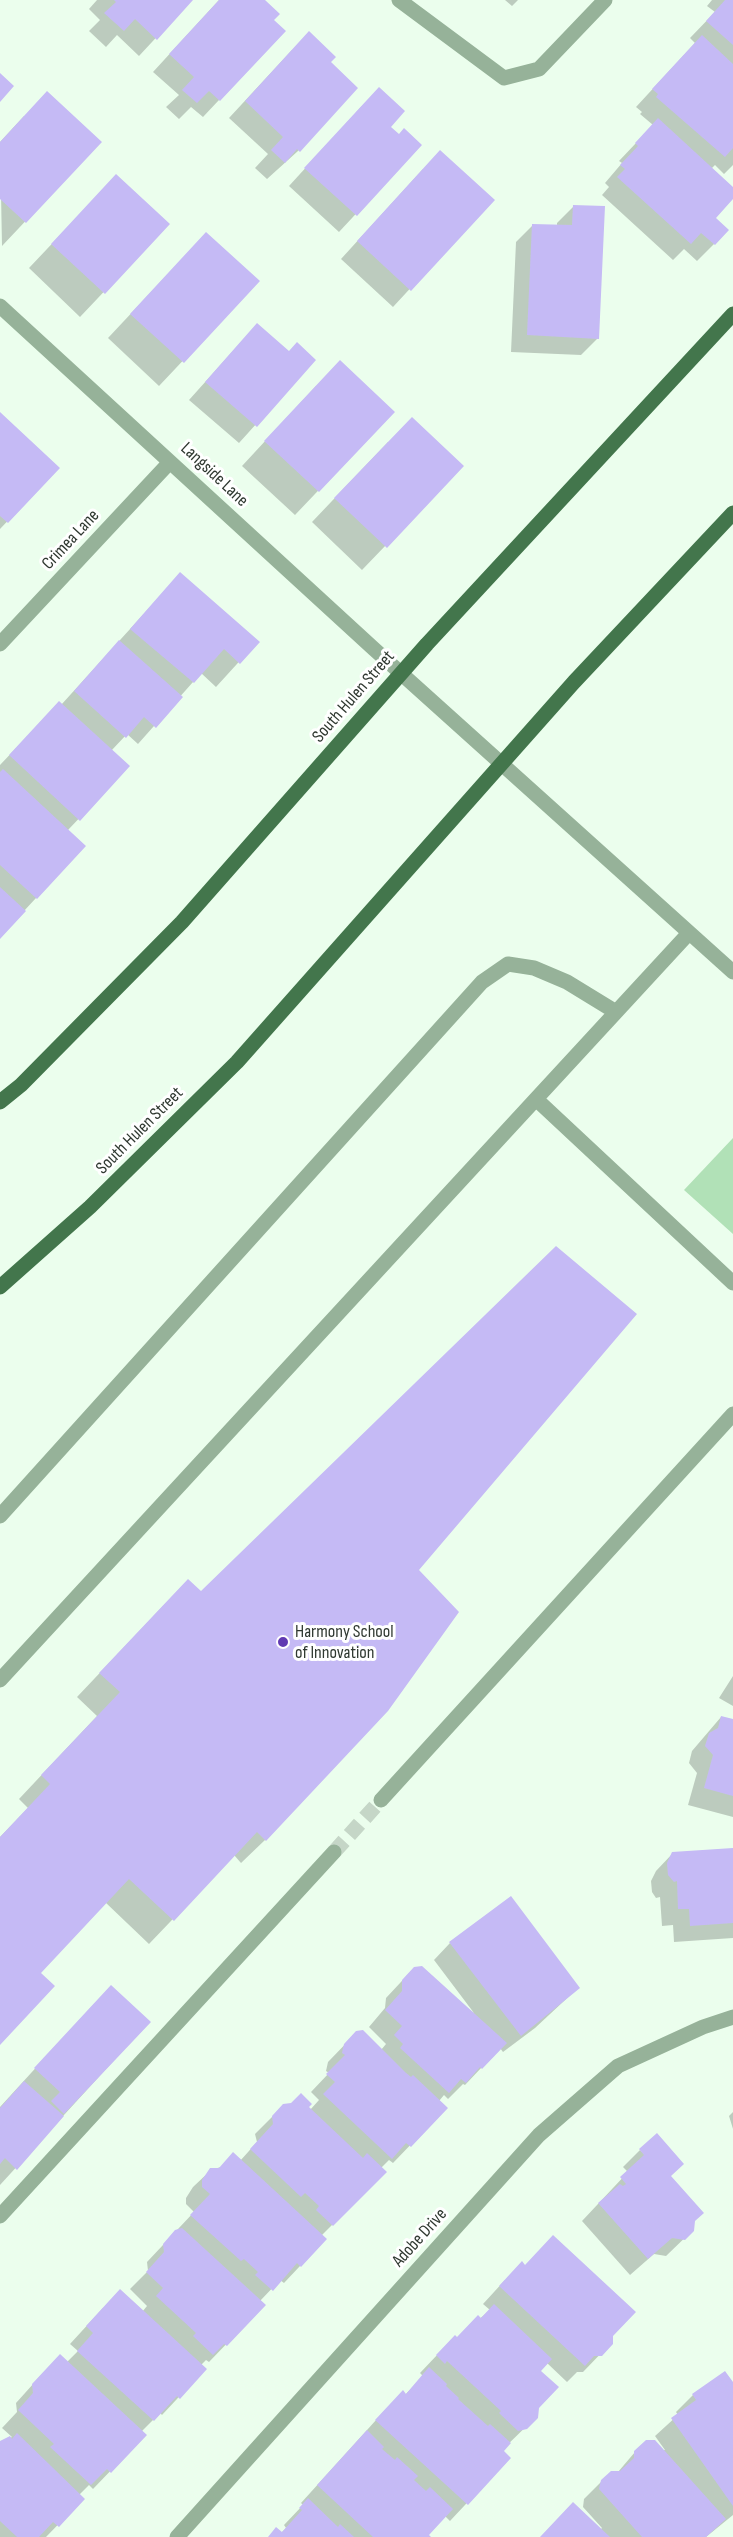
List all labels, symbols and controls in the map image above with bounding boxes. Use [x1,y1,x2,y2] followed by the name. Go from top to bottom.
[176,438,252,512] street label: Langside Lane
[38,505,104,575] street label: Crimea Lane
[308,647,400,747] street label: South Hulen Street
[92,1083,188,1179] street label: South Hulen Street
[295,1621,394,1664] place label: Harmony School of Innovation
[276,1635,290,1649] marker: Harmony School of Innovation
[388,2204,452,2272] street label: Adobe Drive

